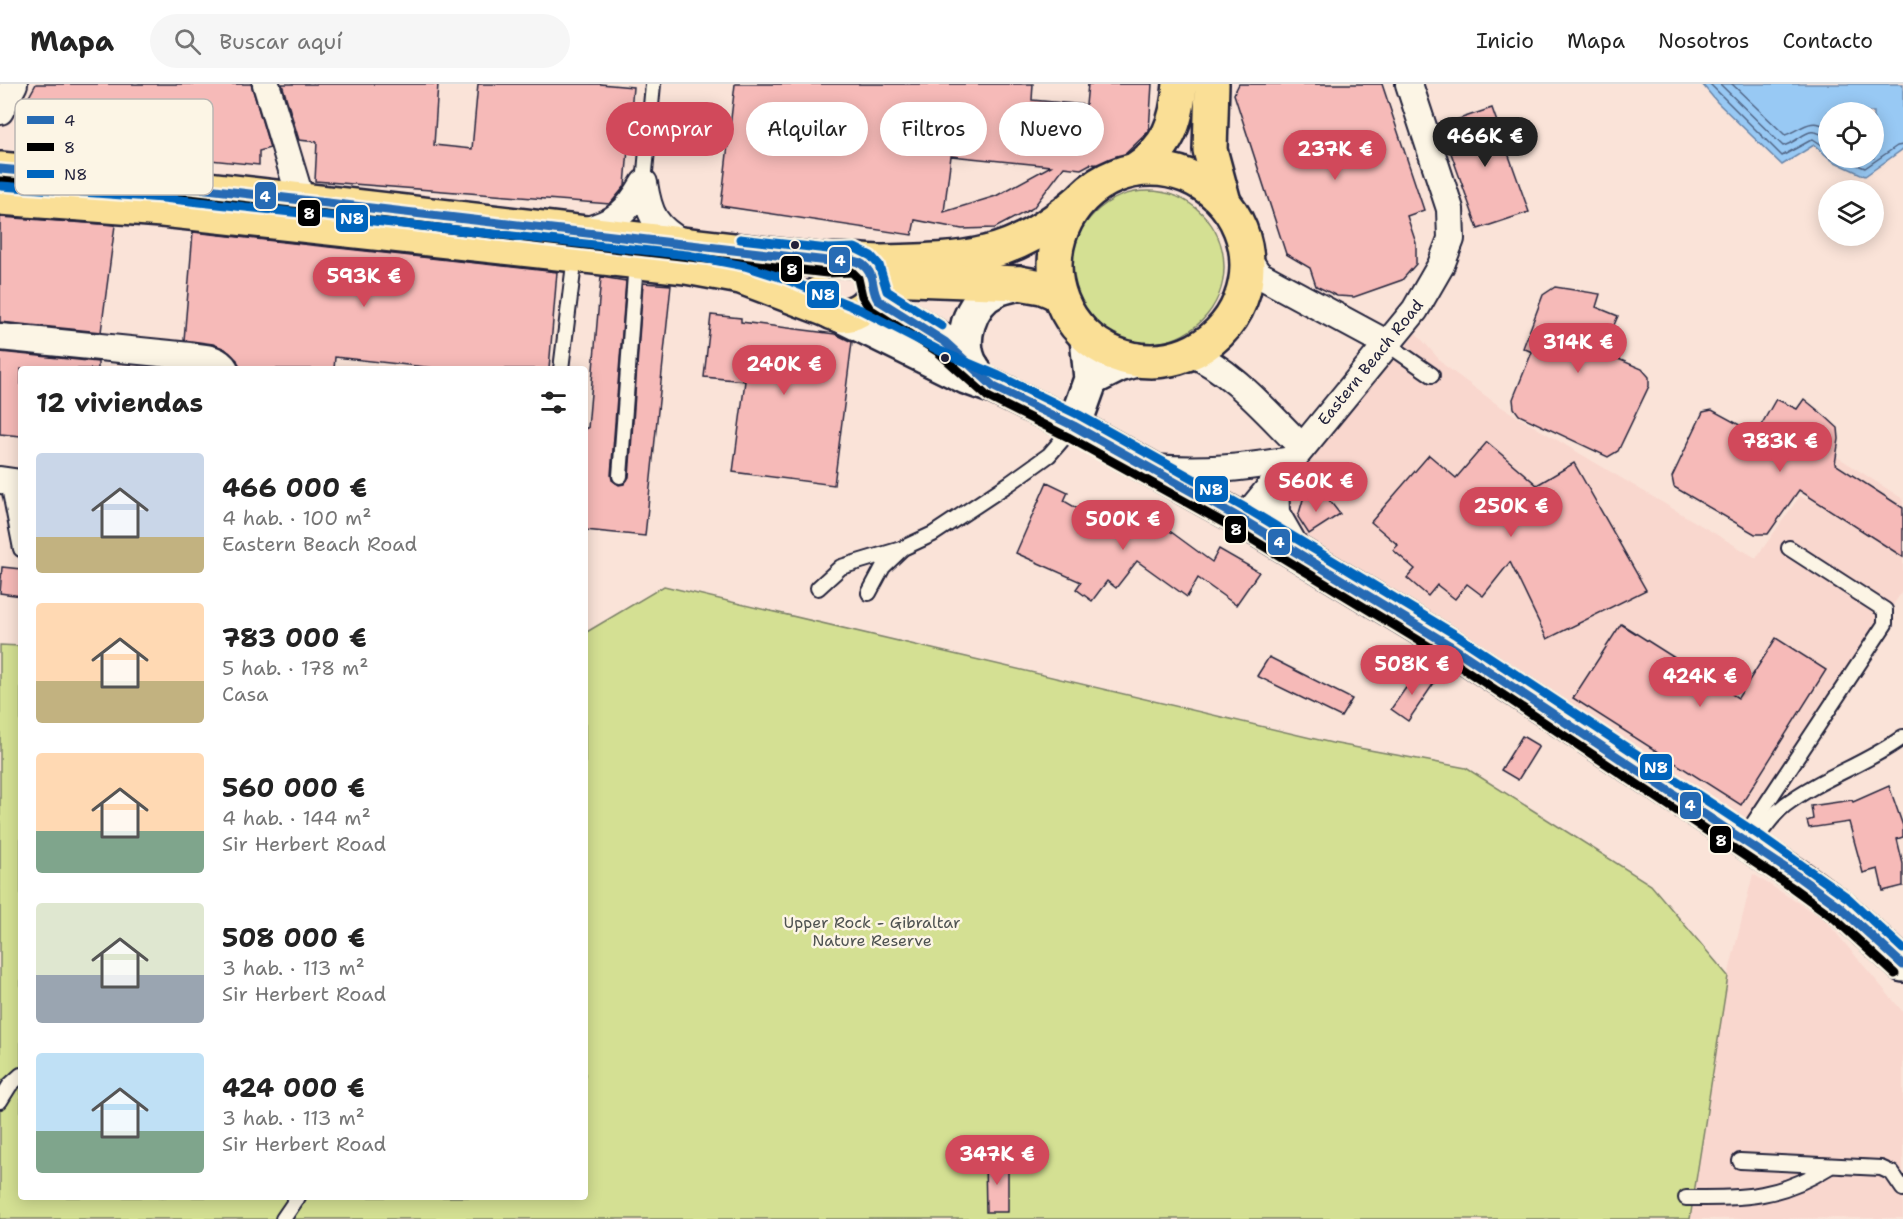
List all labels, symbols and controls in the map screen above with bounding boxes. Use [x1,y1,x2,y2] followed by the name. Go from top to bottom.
[150,14,570,68] search box
[30,22,114,60] text: Mapa
[171,25,204,58] icon: search
[219,27,342,56] text: Buscar aquí
[1476,27,1534,55] text: Inicio
[1567,27,1625,55] text: Mapa
[1658,27,1749,55] text: Nosotros
[1782,27,1873,55] text: Contacto
[15,99,213,195] legend
[606,102,734,156] chip: Comprar
[746,102,868,156] chip: Alquilar
[880,102,987,156] chip: Filtros
[999,102,1104,156] chip: Nuevo
[1818,102,1884,246] map controls
[1818,102,1884,168] button: locate
[64,110,75,131] text: 4
[1436,117,1534,168] pin: 466K €
[1447,123,1523,149] text: 466K €
[1286,130,1384,181] pin: 237K €
[1297,136,1373,162] text: 237K €
[64,137,75,158] text: 8
[64,164,87,185] text: N8
[1818,180,1884,246] button: layers
[254,181,277,210] line badge: 4
[259,186,271,207] text: 4
[297,199,321,227] line badge: 8
[303,203,315,224] text: 8
[335,204,369,233] line badge: N8
[340,208,364,229] text: N8
[789,239,801,251] unlabelled marker
[828,246,851,274] line badge: 4
[834,250,846,271] text: 4
[780,255,803,283] line badge: 8
[315,257,413,308] pin: 593K €
[786,259,798,280] text: 8
[327,263,401,289] text: 593K €
[806,280,840,309] line badge: N8
[811,284,835,305] text: N8
[1313,295,1428,430] street label: Eastern Beach Road
[1529,323,1627,374] pin: 314K €
[1543,329,1613,355] text: 314K €
[735,345,833,396] pin: 240K €
[746,351,822,377] text: 240K €
[939,352,951,364] unlabelled marker
[36,385,203,420] text: 12 viviendas
[537,386,570,419] icon: filters
[1731,422,1829,473] pin: 783K €
[1742,428,1818,454] text: 783K €
[1267,462,1365,513] pin: 560K €
[1279,468,1353,494] text: 560K €
[222,470,367,505] text: 466 000 €
[1194,475,1229,503] line badge: N8
[84,477,156,549] icon: home
[1199,479,1223,500] text: N8
[1462,487,1560,538] pin: 250K €
[1474,493,1548,519] text: 250K €
[1074,500,1172,551] pin: 500K €
[222,505,371,531] text: 4 hab. · 100 m²
[1086,506,1160,532] text: 500K €
[1224,515,1247,544] line badge: 8
[1230,519,1242,540] text: 8
[1267,528,1291,556] line badge: 4
[222,531,417,557] text: Eastern Beach Road
[1273,532,1285,553] text: 4
[222,620,367,655] text: 783 000 €
[84,627,156,699] icon: home
[1363,645,1461,696] pin: 508K €
[1375,651,1449,677] text: 508K €
[222,655,369,681] text: 5 hab. · 178 m²
[1651,657,1749,708] pin: 424K €
[1663,663,1737,689] text: 424K €
[222,681,268,707] text: Casa
[1639,753,1673,781] line badge: N8
[1644,757,1668,778] text: N8
[222,770,365,805] text: 560 000 €
[84,777,156,849] icon: home
[1679,791,1702,820] line badge: 4
[1684,795,1696,816] text: 4
[222,805,371,831] text: 4 hab. · 144 m²
[1709,825,1732,854] line badge: 8
[1715,830,1727,851] text: 8
[222,831,386,857] text: Sir Herbert Road
[783,912,961,951] park label: Upper Rock - Gibraltar Nature Reserve
[222,920,365,955] text: 508 000 €
[84,927,156,999] icon: home
[222,955,365,981] text: 3 hab. · 113 m²
[222,981,386,1007] text: Sir Herbert Road
[222,1070,365,1105] text: 424 000 €
[84,1077,156,1149] icon: home
[222,1105,365,1131] text: 3 hab. · 113 m²
[222,1131,386,1157] text: Sir Herbert Road
[948,1135,1046,1186] pin: 347K €
[959,1141,1035,1167] text: 347K €

